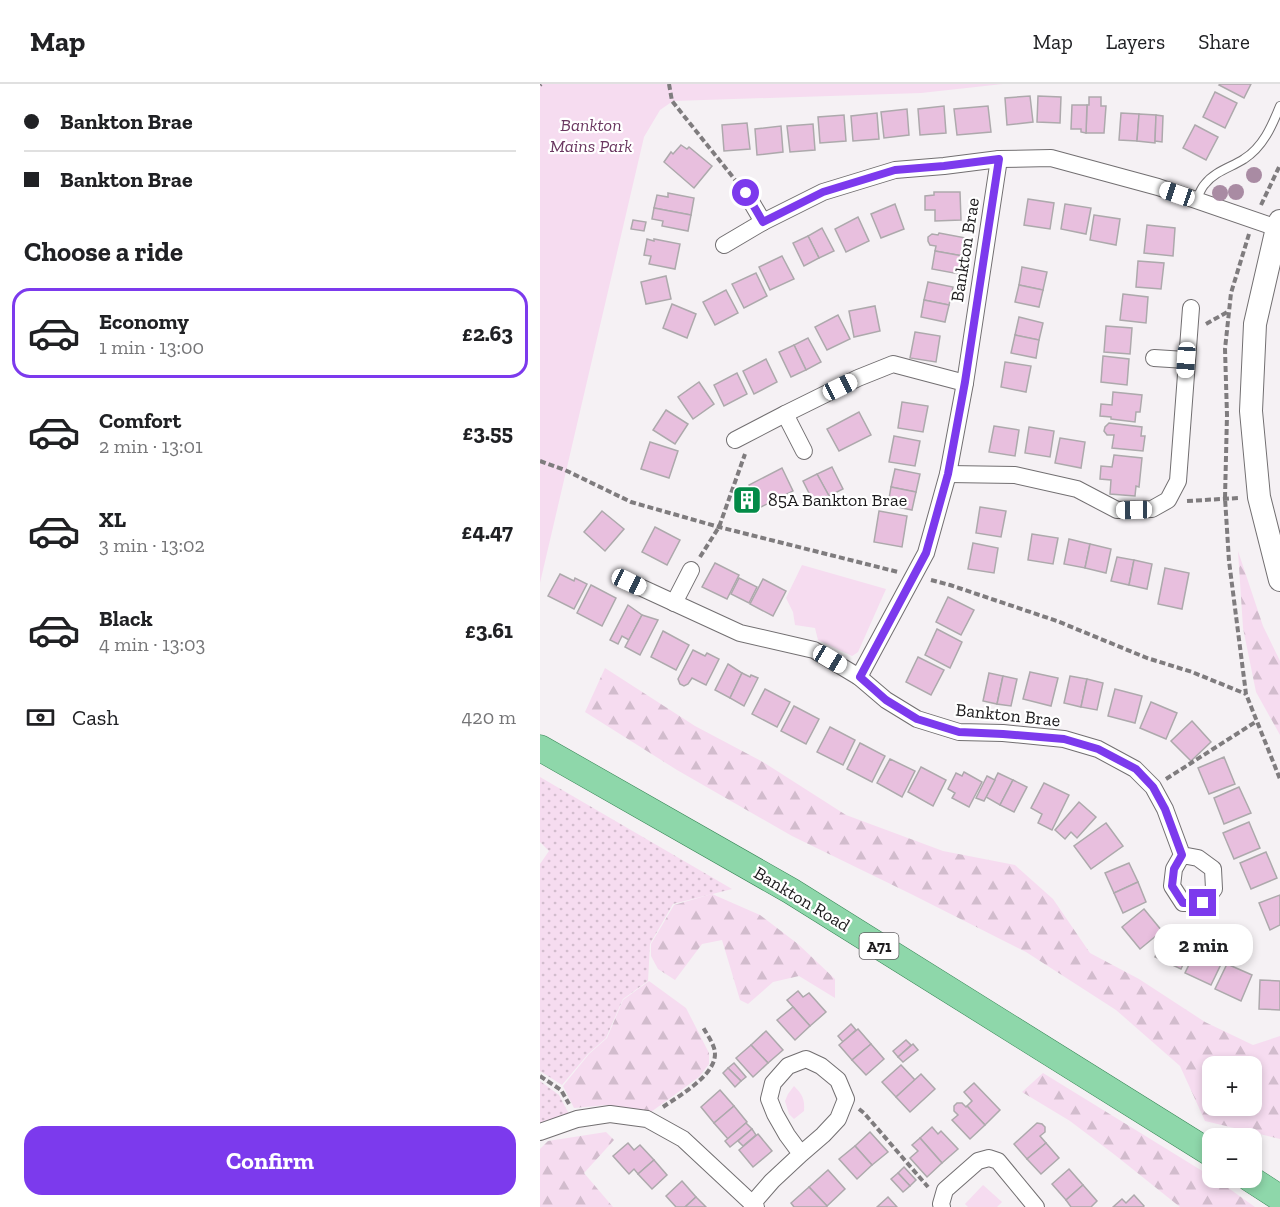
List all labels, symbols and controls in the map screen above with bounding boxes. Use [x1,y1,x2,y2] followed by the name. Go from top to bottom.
[30,25,85,58] text: Map
[1033,29,1073,54] text: Map
[1106,29,1165,54] text: Layers
[1198,29,1250,54] text: Share
[60,108,193,135] text: Bankton Brae
[550,114,632,157] park label: Bankton Mains Park
[60,166,193,193] text: Bankton Brae
[732,179,759,206] route start
[1157,180,1197,208] car
[946,196,984,304] street label: Bankton Brae
[24,236,183,268] text: Choose a ride
[27,306,81,360] icon: car
[99,308,189,335] text: Economy
[462,320,513,347] text: £2.63
[99,335,204,359] text: 1 min · 13:00
[1176,341,1196,379] car
[820,371,860,403] car
[27,405,81,459] icon: car
[99,407,181,434] text: Comfort
[462,419,513,446] text: £3.55
[99,434,203,458] text: 2 min · 13:01
[731,484,763,516] building icon: 85A Bankton Brae
[768,489,907,511] place label: 85A Bankton Brae
[1116,501,1152,519] car
[27,504,81,558] icon: car
[99,506,126,533] text: XL
[462,518,513,545] text: £4.47
[99,533,205,557] text: 3 min · 13:02
[609,566,649,598] car
[27,603,81,657] icon: car
[99,605,153,632] text: Black
[465,617,513,644] text: £3.61
[99,632,205,656] text: 4 min · 13:03
[810,642,850,676] car
[955,699,1061,731] street label: Bankton Brae
[24,701,57,734] icon: cash
[72,704,119,731] text: Cash
[462,705,516,729] text: 420 m
[750,862,854,936] street label: Bankton Road
[1189,889,1216,916] route end
[1154,924,1252,966] callout: 2 min
[860,933,898,959] road number: A71
[1179,933,1228,957] text: 2 min
[1202,1056,1262,1188] map controls
[1202,1056,1262,1116] button: +
[24,1126,516,1195] button: Confirm
[1202,1128,1262,1188] button: −

